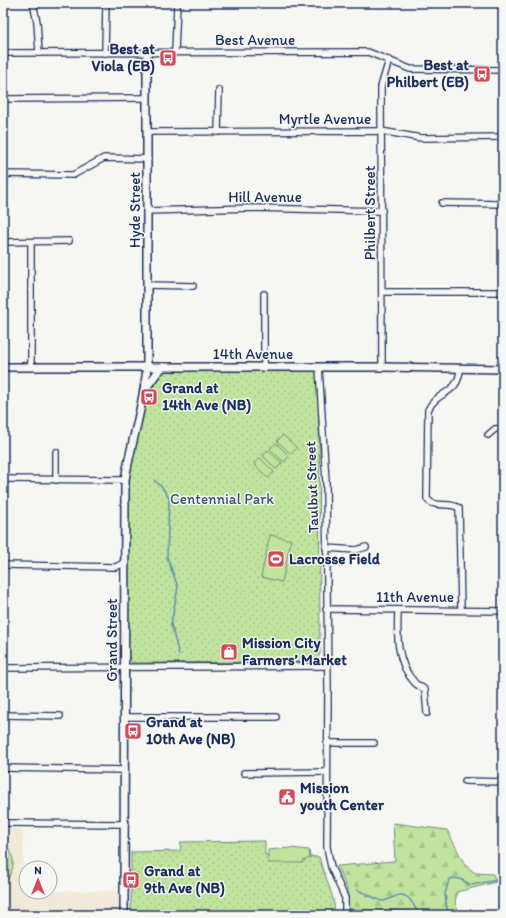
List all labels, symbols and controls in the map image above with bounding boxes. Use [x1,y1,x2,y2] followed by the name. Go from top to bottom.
[215,31,295,49] street label: Best Avenue
[92,40,155,76] place label: Best at Viola (EB)
[158,48,178,68] bus stop icon: Best at Viola (EB)
[387,56,469,92] place label: Best at Philbert (EB)
[472,64,492,84] bus stop icon: Best at Philbert (EB)
[279,110,371,128] street label: Myrtle Avenue
[361,165,379,260] street label: Philbert Street
[126,172,144,248] street label: Hyde Street
[228,188,302,206] street label: Hill Avenue
[213,345,293,363] street label: 14th Avenue
[162,379,251,415] place label: Grand at 14th Ave (NB)
[139,387,159,407] bus stop icon: Grand at 14th Ave (NB)
[301,440,323,533] street label: Taulbut Street
[170,490,274,508] park label: Centennial Park
[266,549,286,569] sports icon: Lacrosse Field
[289,550,381,568] place label: Lacrosse Field
[376,588,454,606] street label: 11th Avenue
[103,598,121,682] street label: Grand Street
[242,634,347,669] place label: Mission City Farmers’ Market
[219,642,239,662] shop icon: Mission City Farmers’ Market
[146,713,235,749] place label: Grand at 10th Ave (NB)
[123,721,143,741] bus stop icon: Grand at 10th Ave (NB)
[300,779,385,815] place label: Mission youth Center
[277,787,297,807] public building icon: Mission youth Center
[18,860,58,900] north arrow
[144,862,225,898] place label: Grand at 9th Ave (NB)
[34,864,42,877] text: N
[121,870,141,890] bus stop icon: Grand at 9th Ave (NB)

